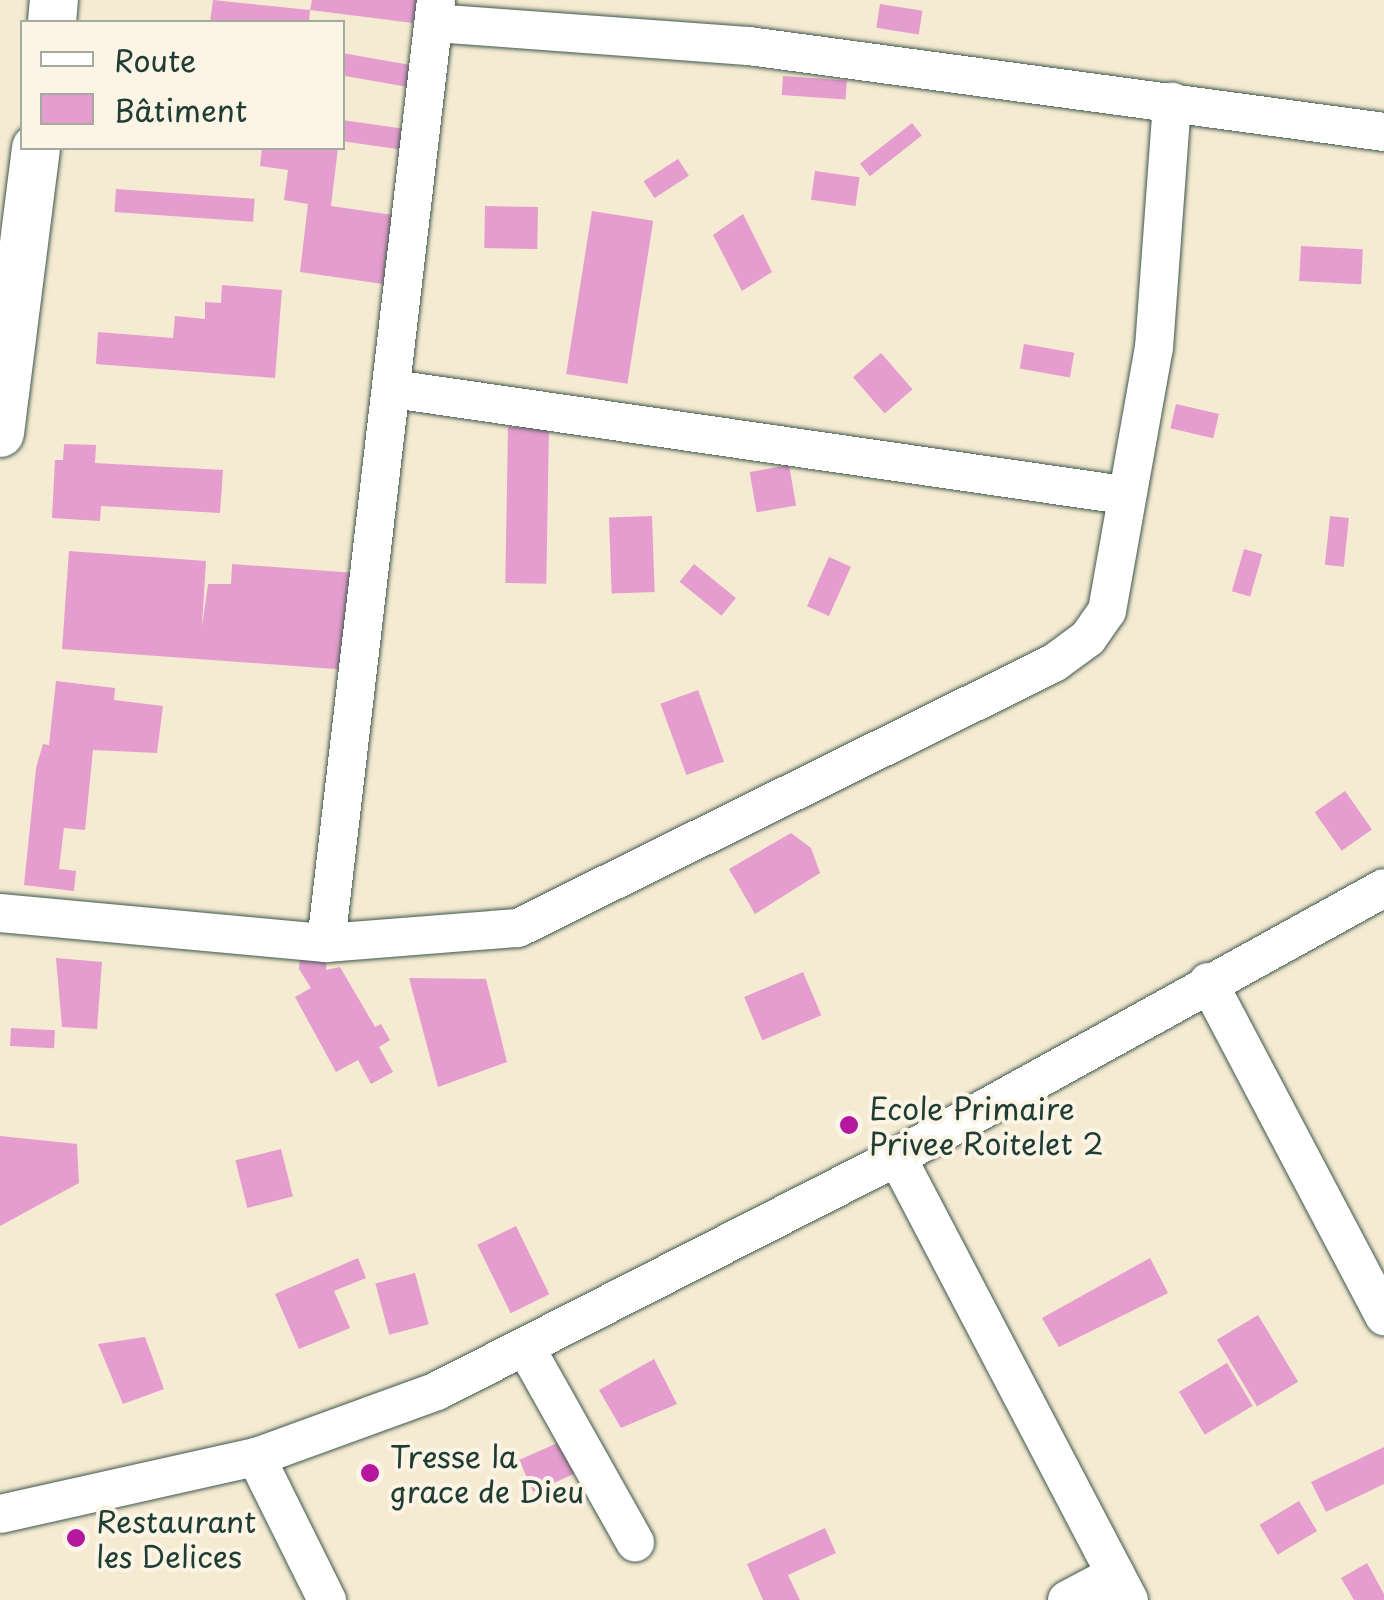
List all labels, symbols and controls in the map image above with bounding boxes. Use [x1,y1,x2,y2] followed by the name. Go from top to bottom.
[20,20,345,150] legend
[114,37,196,82] text: Route
[114,87,247,132] text: Bâtiment
[869,1090,1107,1160] place label: Ecole Primaire Privee Roitelet 2
[838,1114,860,1136] marker: Ecole Primaire Privee Roitelet 2
[390,1438,587,1508] place label: Tresse la grace de Dieu
[359,1462,381,1484] marker: Tresse la grace de Dieu
[96,1503,256,1574] place label: Restaurant les Delices
[65,1527,87,1549] marker: Restaurant les Delices

